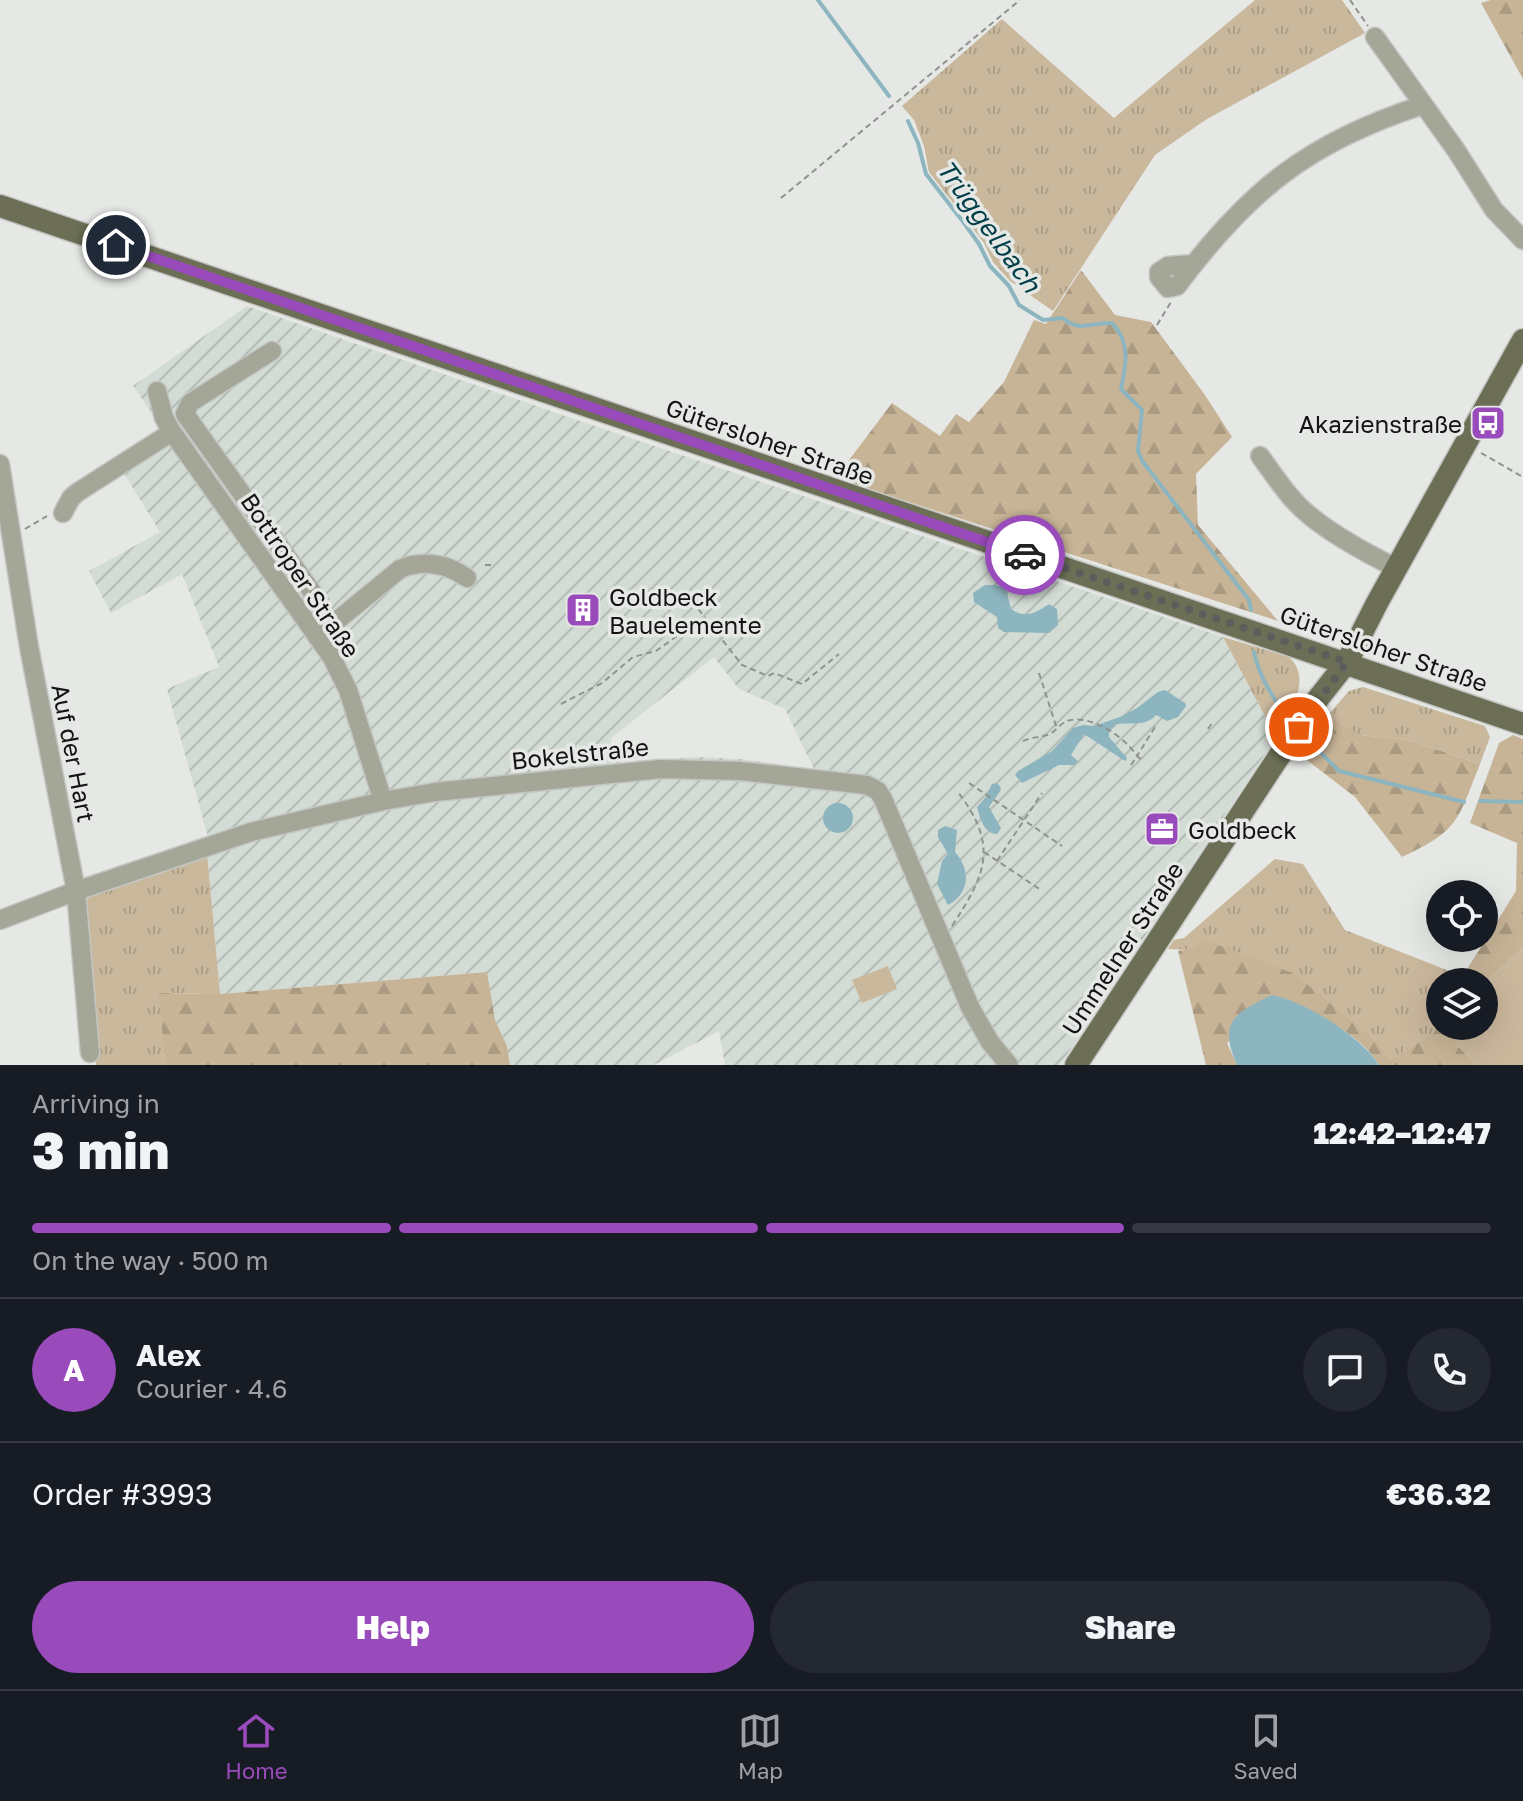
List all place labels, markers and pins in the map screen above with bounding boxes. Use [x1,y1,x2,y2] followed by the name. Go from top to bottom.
[82,211,150,279] pin
[1469,404,1507,442] bus stop icon: Akazienstraße
[1299,409,1462,438] place label: Akazienstraße
[609,582,762,639] place label: Goldbeck Bauelemente
[564,591,602,629] building icon: Goldbeck Bauelemente
[1265,693,1333,761] pin
[1143,810,1181,848] office icon: Goldbeck
[1188,815,1297,844] place label: Goldbeck

